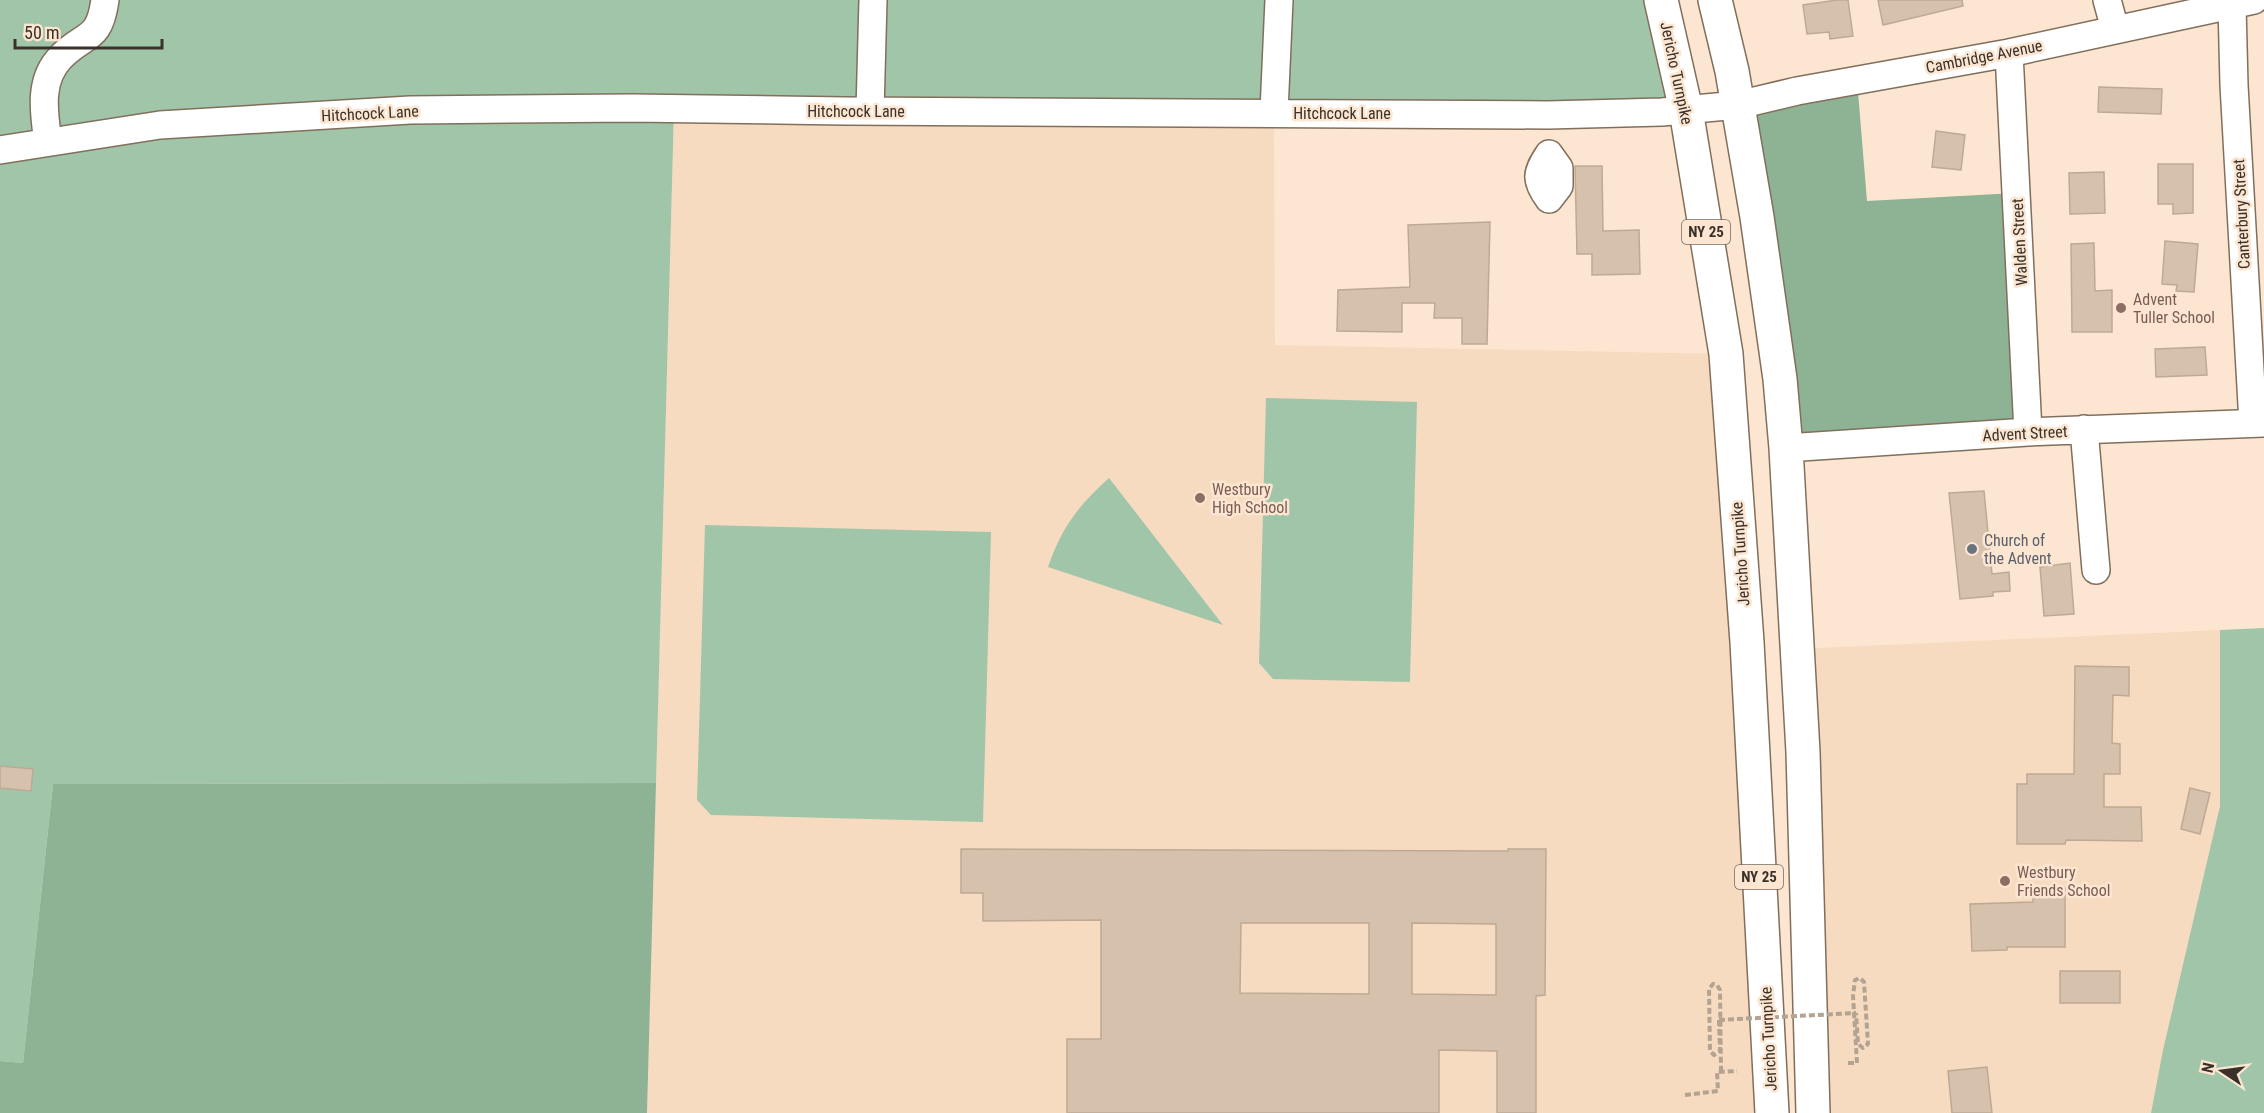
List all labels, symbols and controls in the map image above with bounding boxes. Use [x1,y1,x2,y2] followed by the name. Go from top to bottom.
[15,12,162,50] scale bar
[1656,20,1697,126] street label: Jericho Turnpike
[24,22,59,43] text: 50 m
[1924,36,2044,77] street label: Cambridge Avenue
[321,101,419,126] street label: Hitchcock Lane
[807,102,905,121] street label: Hitchcock Lane
[1293,104,1391,123] street label: Hitchcock Lane
[2229,158,2254,269] street label: Canterbury Street
[2008,197,2031,286] street label: Walden Street
[1682,220,1730,244] road number: NY 25
[2133,290,2215,327] place label: Advent Tuller School
[2114,301,2128,315] marker: Advent Tuller School
[1982,422,2068,445] street label: Advent Street
[1212,480,1288,517] place label: Westbury High School
[1193,491,1207,505] marker: Westbury High School
[1727,501,1754,607] street label: Jericho Turnpike
[1984,531,2052,568] place label: Church of the Advent
[1965,542,1979,556] marker: Church of the Advent
[2017,863,2110,900] place label: Westbury Friends School
[1735,865,1783,889] road number: NY 25
[1998,874,2012,888] marker: Westbury Friends School
[1756,986,1781,1092] street label: Jericho Turnpike
[2192,1041,2252,1101] north arrow
[2198,1061,2218,1075] text: N

